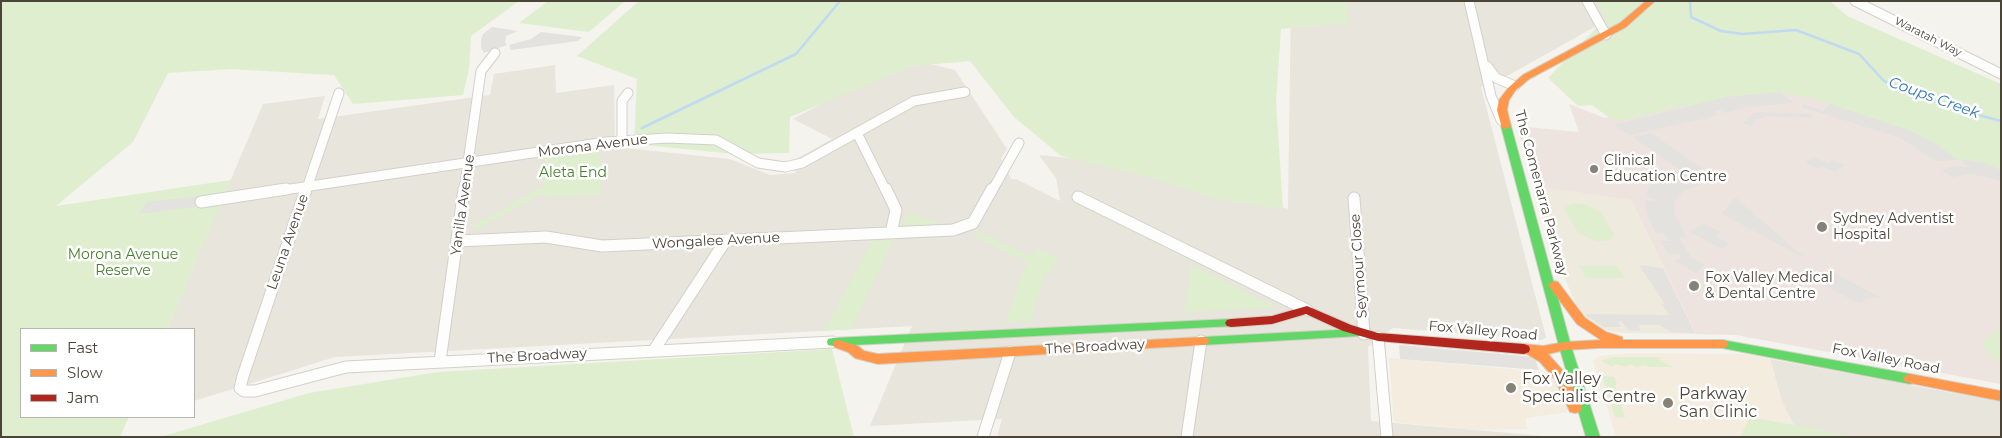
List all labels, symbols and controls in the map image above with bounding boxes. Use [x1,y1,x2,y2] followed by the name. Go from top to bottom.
[1892,14,1964,60] street label: Waratah Way
[1886,73,1982,123] water label: Coups Creek
[1511,108,1571,278] street label: The Comenarra Parkway
[537,131,649,161] street label: Morona Avenue
[448,153,478,257] street label: Yanilla Avenue
[1604,153,1727,186] place label: Clinical Education Centre
[1588,163,1600,175] marker: Clinical Education Centre
[539,165,607,181] park label: Aleta End
[264,192,312,292] street label: Leuna Avenue
[1833,211,1954,243] place label: Sydney Adventist Hospital
[1347,213,1371,319] street label: Seymour Close
[1815,220,1829,234] marker: Sydney Adventist Hospital
[652,229,780,253] street label: Wongalee Avenue
[68,247,178,280] park label: Morona Avenue Reserve
[1705,270,1833,302] place label: Fox Valley Medical & Dental Centre
[1687,279,1701,293] marker: Fox Valley Medical & Dental Centre
[1428,318,1538,344] street label: Fox Valley Road
[20,328,195,418] legend
[1045,336,1145,358] street label: The Broadway
[67,338,98,357] text: Fast
[1831,340,1941,378] street label: Fox Valley Road
[487,345,587,367] street label: The Broadway
[67,363,103,382] text: Slow
[1522,369,1656,407] place label: Fox Valley Specialist Centre
[1504,381,1518,395] marker: Fox Valley Specialist Centre
[1679,384,1757,422] place label: Parkway San Clinic
[67,388,99,407] text: Jam
[1661,396,1675,410] marker: Parkway San Clinic

